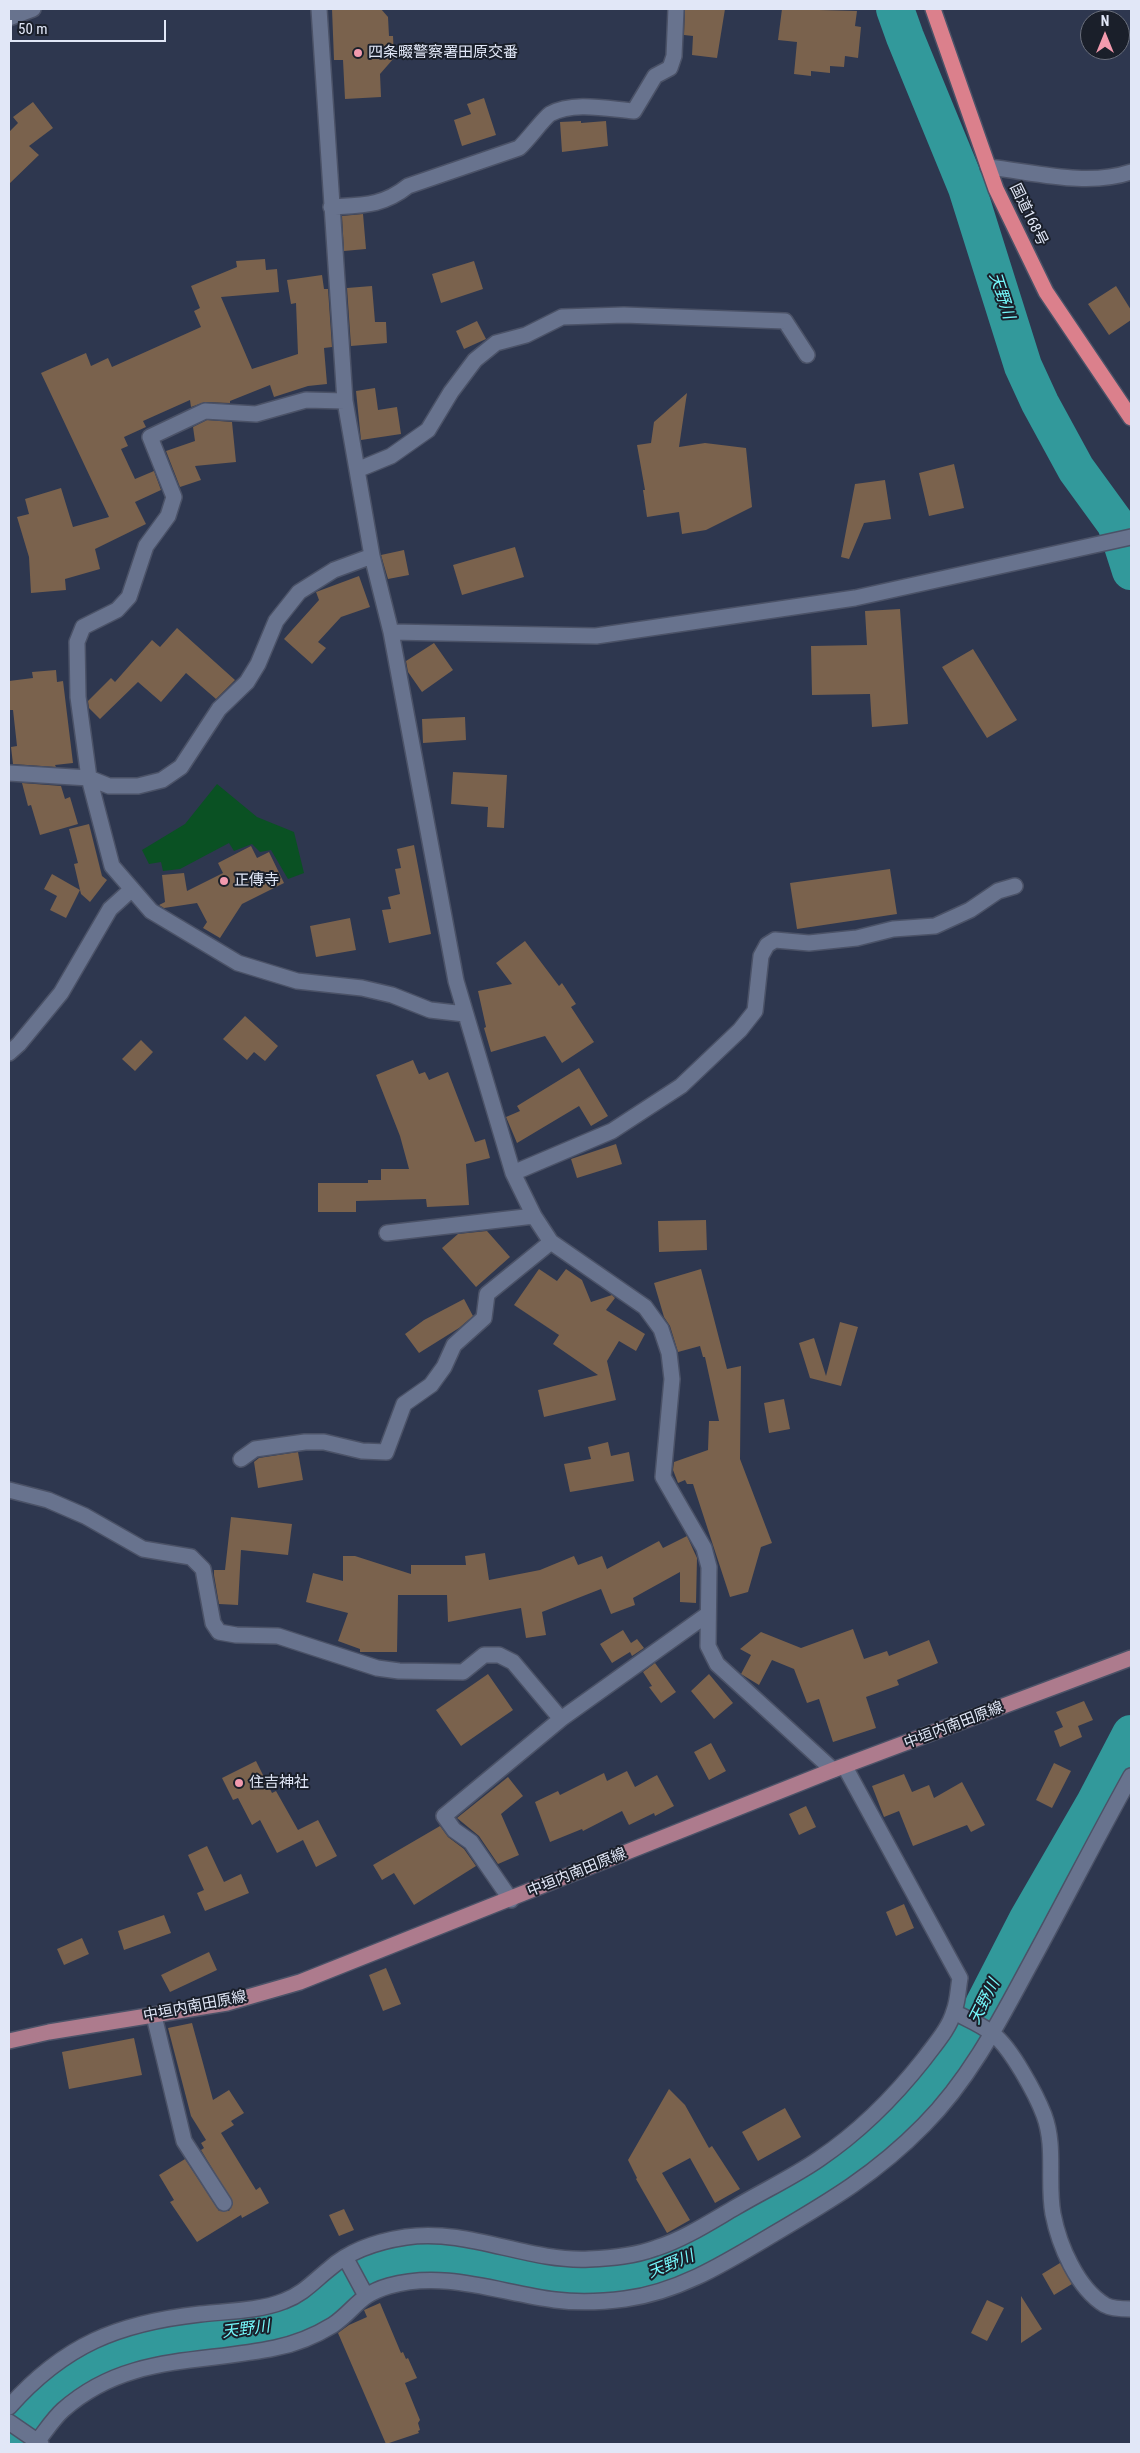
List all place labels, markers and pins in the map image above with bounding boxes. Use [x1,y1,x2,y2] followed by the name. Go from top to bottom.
[368,44,518,62] place label: 四条畷警察署田原交番
[352,47,364,59] marker: 四条畷警察署田原交番
[234,872,279,890] place label: 正傳寺
[218,875,230,887] marker: 正傳寺
[249,1774,309,1792] place label: 住吉神社
[233,1777,245,1789] marker: 住吉神社

